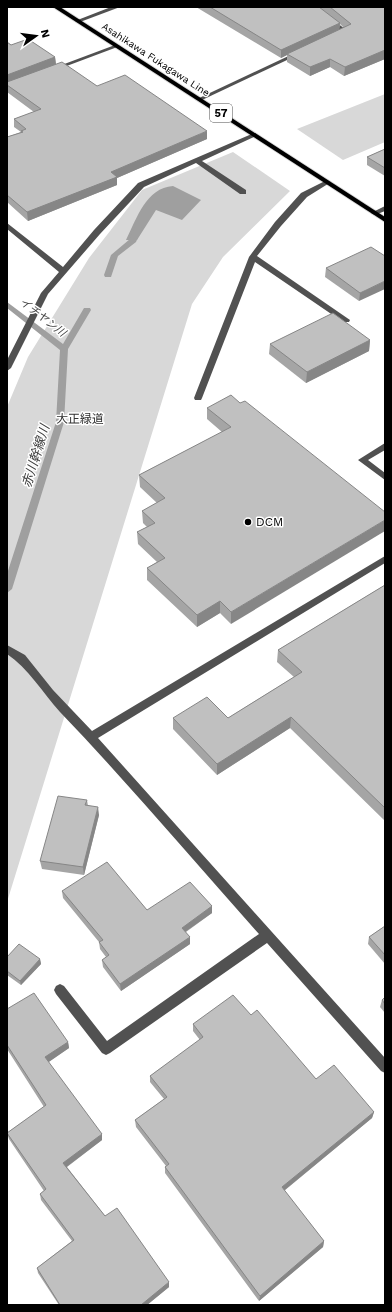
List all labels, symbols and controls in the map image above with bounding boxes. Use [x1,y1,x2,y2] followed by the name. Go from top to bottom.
[16,16,56,56] north arrow
[100,20,212,99] street label: Asahikawa Fukagawa Line
[38,28,53,39] text: N
[210,104,232,122] road number: 57
[17,295,69,340] water label: イチヤン川
[56,412,104,426] park label: 大正緑道
[19,421,53,489] water label: 赤川幹線川
[256,515,283,529] place label: DCM
[243,517,253,527] marker: DCM

